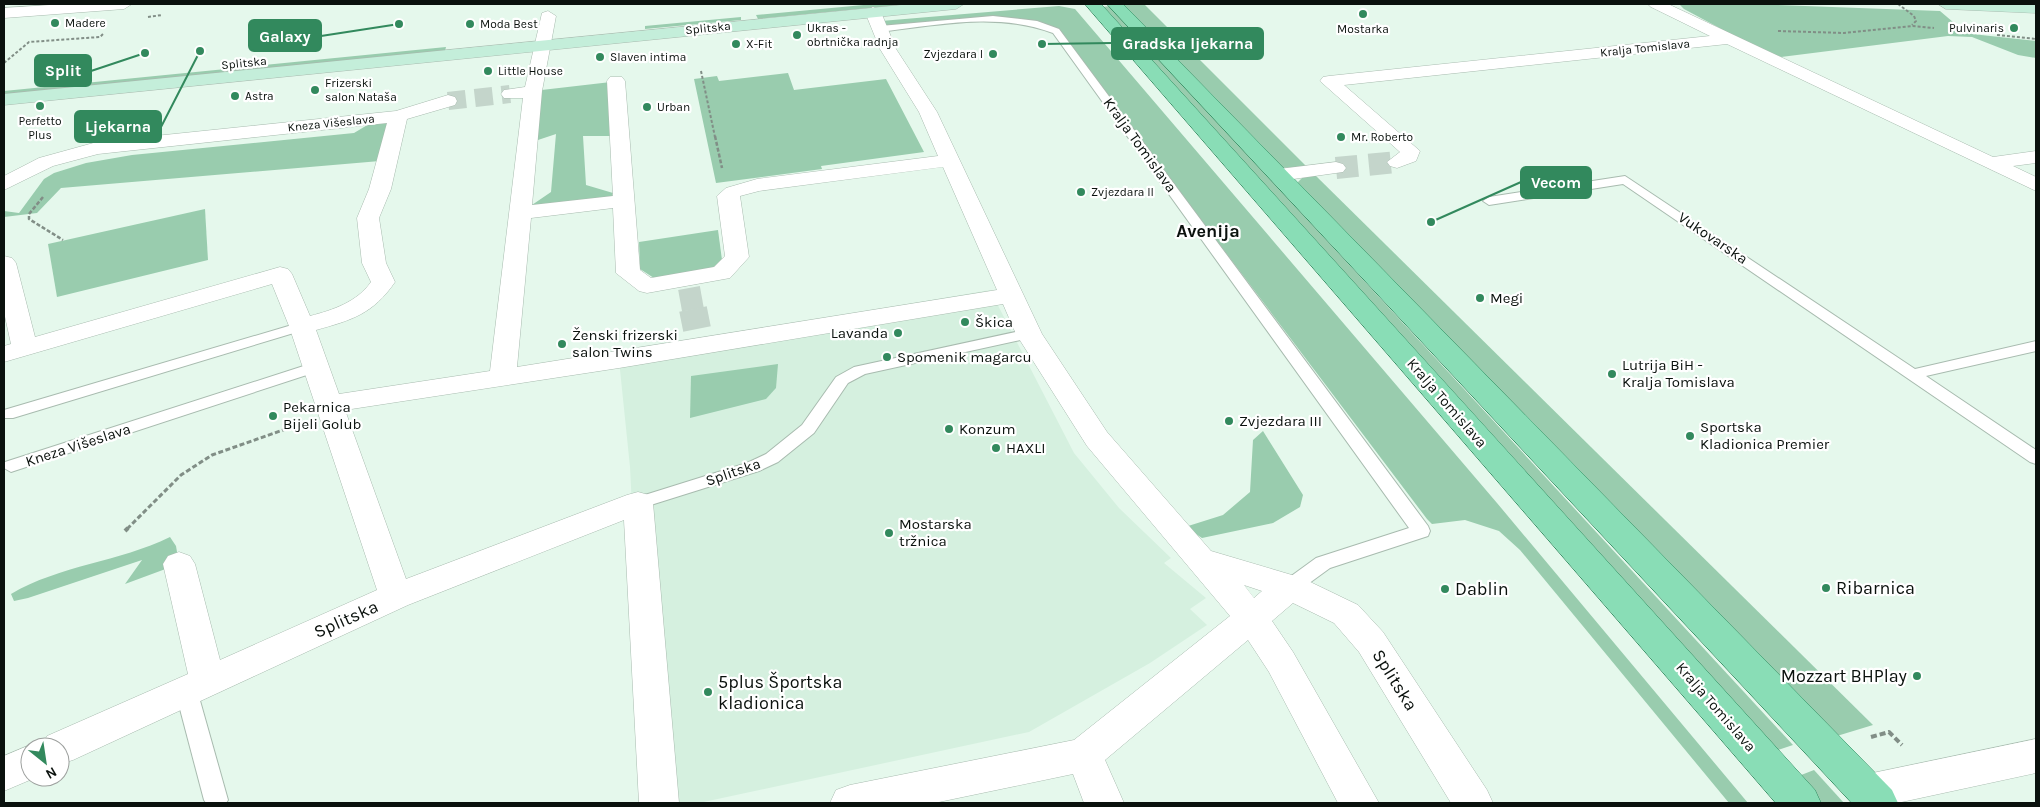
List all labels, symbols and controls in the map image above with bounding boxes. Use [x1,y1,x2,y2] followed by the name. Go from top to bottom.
[1357,8,1369,20] marker: Mostarka
[65,16,106,30] place label: Madere
[49,17,61,29] marker: Madere
[480,17,538,31] place label: Moda Best
[464,18,476,30] marker: Moda Best
[685,19,731,37] street label: Splitska
[249,20,321,51] callout: Galaxy
[807,21,898,49] place label: Ukras - obrtnička radnja
[1949,21,2004,35] place label: Pulvinaris
[1337,22,1389,36] place label: Mostarka
[2008,22,2020,34] marker: Pulvinaris
[259,27,311,46] text: Galaxy
[1112,28,1263,59] callout: Gradska ljekarna
[791,29,803,41] marker: Ukras - obrtnička radnja
[1123,34,1253,53] text: Gradska ljekarna
[1599,36,1691,60] street label: Kralja Tomislava
[746,37,773,51] place label: X-Fit
[730,38,742,50] marker: X-Fit
[923,47,983,61] place label: Zvjezdara I
[987,48,999,60] marker: Zvjezdara I
[610,50,686,64] place label: Slaven intima
[594,51,606,63] marker: Slaven intima
[221,54,267,72] street label: Splitska
[35,55,91,86] callout: Split
[45,61,81,80] text: Split
[498,64,563,78] place label: Little House
[482,65,494,77] marker: Little House
[325,76,397,104] place label: Frizerski salon Nataša
[309,84,321,96] marker: Frizerski salon Nataša
[245,89,274,103] place label: Astra
[229,90,241,102] marker: Astra
[1100,94,1180,196] street label: Kralja Tomislava
[34,100,46,112] marker: Perfetto Plus
[657,100,690,114] place label: Urban
[641,101,653,113] marker: Urban
[75,111,161,142] callout: Ljekarna
[287,111,375,135] street label: Kneza Višeslava
[19,114,62,142] place label: Perfetto Plus
[85,117,151,136] text: Ljekarna
[1351,130,1413,144] place label: Mr. Roberto
[1335,131,1347,143] marker: Mr. Roberto
[1521,167,1591,198] callout: Vecom
[1531,173,1581,192] text: Vecom
[1091,185,1154,199] place label: Zvjezdara II
[1075,186,1087,198] marker: Zvjezdara II
[1675,208,1751,268] street label: Vukovarska
[1176,220,1240,242] district label: Avenija
[1490,289,1523,307] place label: Megi
[1474,292,1486,304] marker: Megi
[975,313,1013,331] place label: Škica
[959,316,971,328] marker: Škica
[831,324,888,342] place label: Lavanda
[572,326,678,361] place label: Ženski frizerski salon Twins
[892,327,904,339] marker: Lavanda
[556,338,568,350] marker: Ženski frizerski salon Twins
[897,348,1032,366] place label: Spomenik magarcu
[881,351,893,363] marker: Spomenik magarcu
[1403,355,1491,451] street label: Kralja Tomislava
[1622,356,1735,391] place label: Lutrija BiH - Kralja Tomislava
[1606,368,1618,380] marker: Lutrija BiH - Kralja Tomislava
[283,398,361,433] place label: Pekarnica Bijeli Golub
[267,410,279,422] marker: Pekarnica Bijeli Golub
[1239,412,1322,430] place label: Zvjezdara III
[1223,415,1235,427] marker: Zvjezdara III
[1700,418,1830,453] place label: Sportska Kladionica Premier
[23,420,133,470] street label: Kneza Višeslava
[959,420,1016,438] place label: Konzum
[943,423,955,435] marker: Konzum
[1684,430,1696,442] marker: Sportska Kladionica Premier
[1006,439,1045,457] place label: HAXLI
[990,442,1002,454] marker: HAXLI
[703,454,763,490] street label: Splitska
[899,515,972,550] place label: Mostarska tržnica
[883,527,895,539] marker: Mostarska tržnica
[1836,577,1915,599] place label: Ribarnica
[1455,578,1509,600] place label: Dablin
[1820,582,1832,594] marker: Ribarnica
[1439,583,1451,595] marker: Dablin
[310,595,382,643] street label: Splitska
[1368,645,1422,715] street label: Splitska
[1672,659,1760,755] street label: Kralja Tomislava
[1781,665,1908,687] place label: Mozzart BHPlay
[1911,670,1923,682] marker: Mozzart BHPlay
[718,671,842,714] place label: 5plus Športska kladionica
[702,686,714,698] marker: 5plus Športska kladionica
[20,737,70,787] north arrow
[43,763,60,783] text: N

